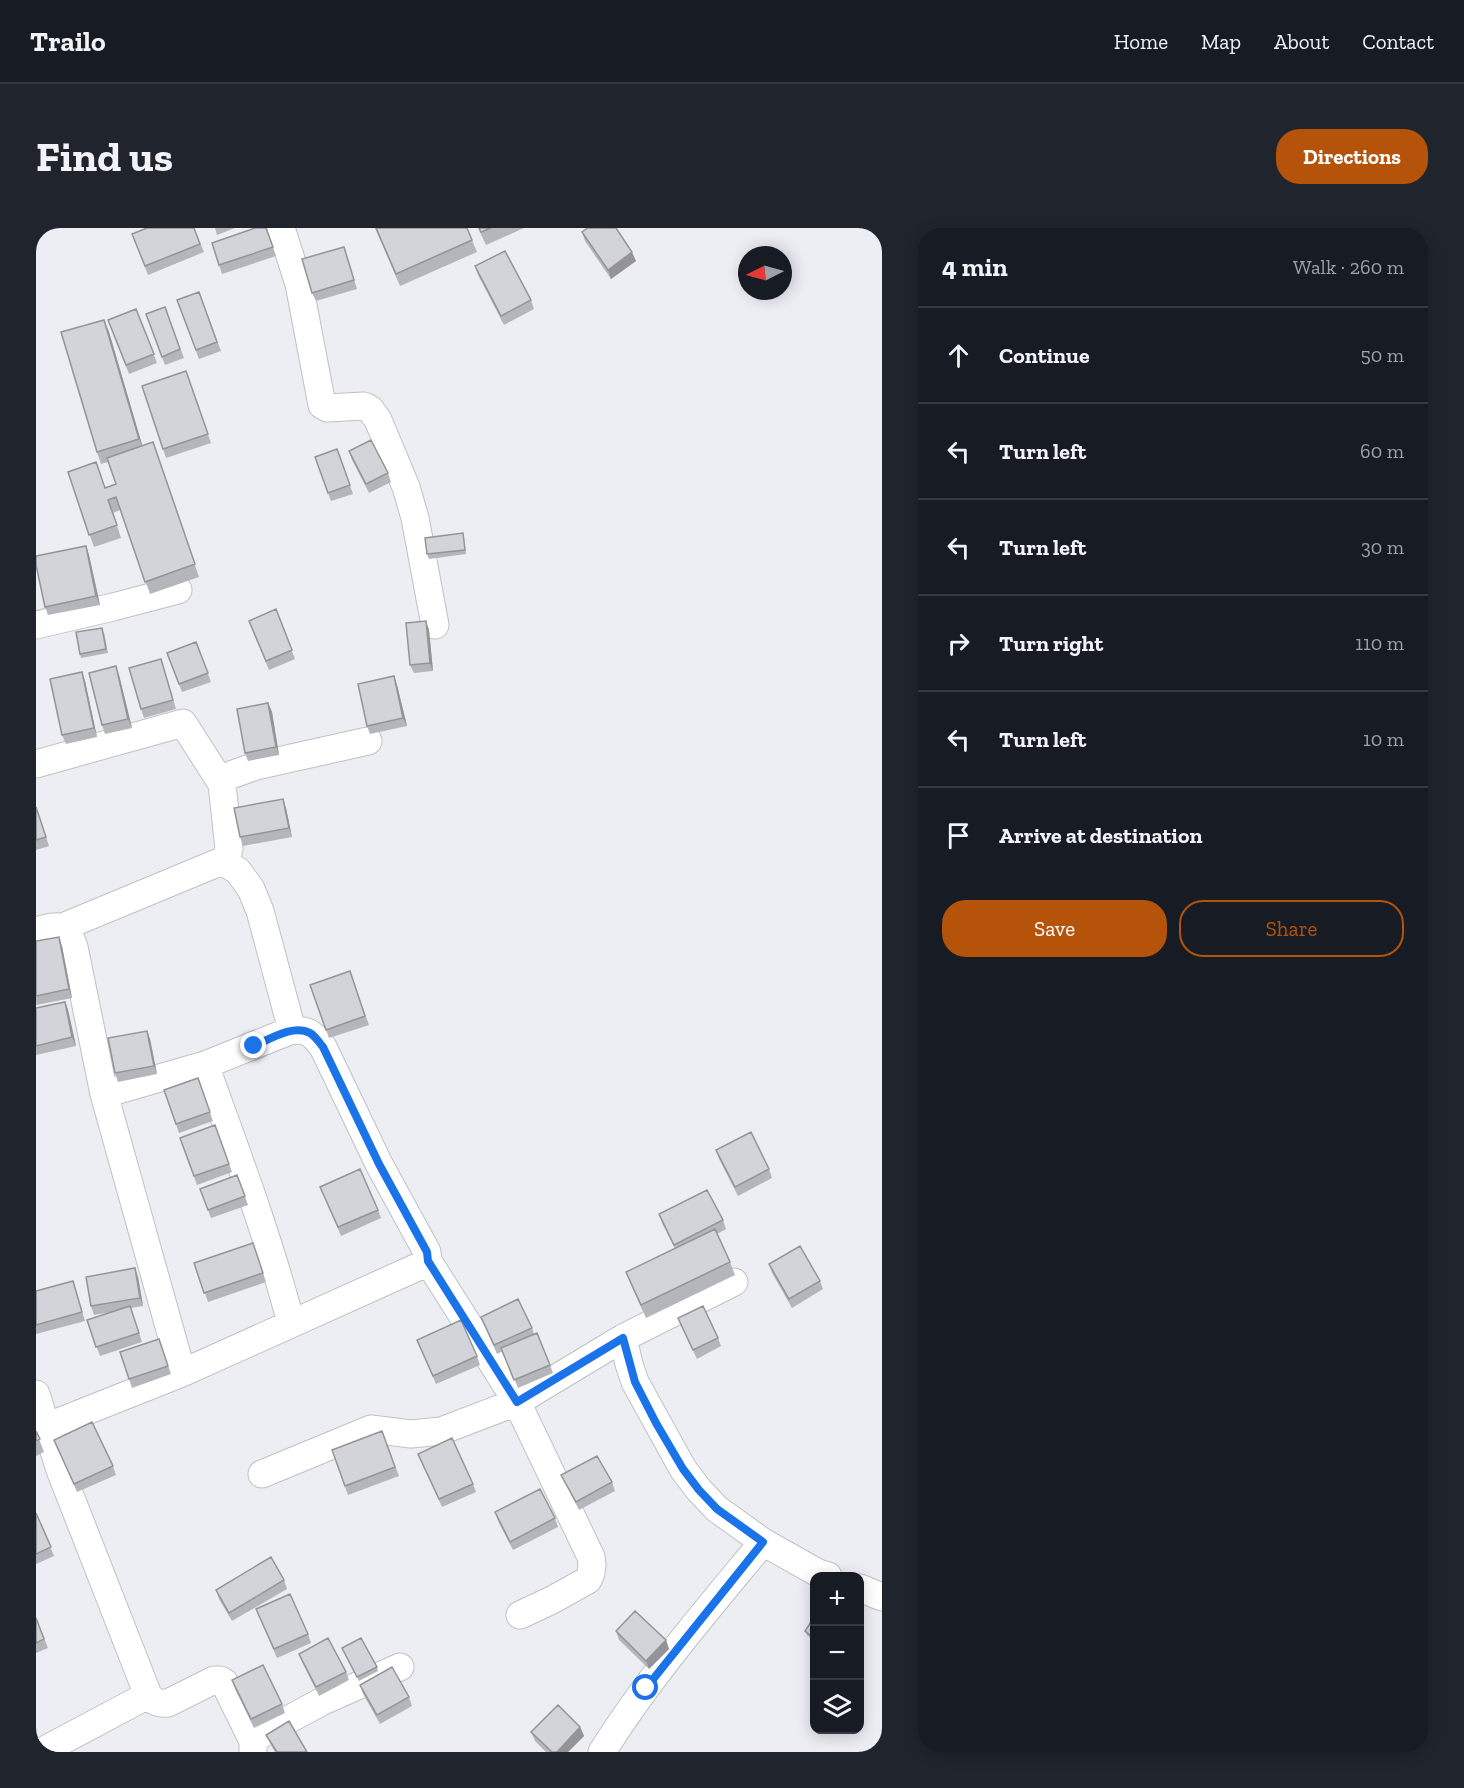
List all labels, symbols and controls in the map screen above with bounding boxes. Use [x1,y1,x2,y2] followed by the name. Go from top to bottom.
[30,25,106,58] text: Trailo
[1114,29,1168,54] text: Home
[1201,29,1241,54] text: Map
[1274,29,1329,54] text: About
[1362,29,1434,54] text: Contact
[1276,129,1428,184] button: Directions
[36,131,173,182] text: Find us
[738,246,792,300] north arrow
[942,251,1008,283] text: 4 min
[1293,255,1404,279] text: Walk · 260 m
[942,339,975,372] icon: ahead
[999,342,1090,369] text: Continue
[1360,343,1404,367] text: 50 m
[942,435,975,468] icon: left
[999,438,1086,465] text: Turn left
[1360,439,1404,463] text: 60 m
[942,531,975,564] icon: left
[999,534,1086,561] text: Turn left
[1361,535,1404,559] text: 30 m
[942,627,975,660] icon: right
[999,630,1103,657] text: Turn right
[1355,631,1404,655] text: 110 m
[942,723,975,756] icon: left
[999,726,1086,753] text: Turn left
[1363,727,1404,751] text: 10 m
[942,819,975,852] icon: arrive
[999,822,1202,849] text: Arrive at destination
[942,900,1167,957] button: Save
[1179,900,1404,957] button: Share
[240,1032,266,1058] route end
[810,1572,864,1734] map controls
[810,1572,864,1626] button: +
[810,1626,864,1680] button: −
[632,1674,658,1700] route start
[810,1680,864,1734] button: layers

